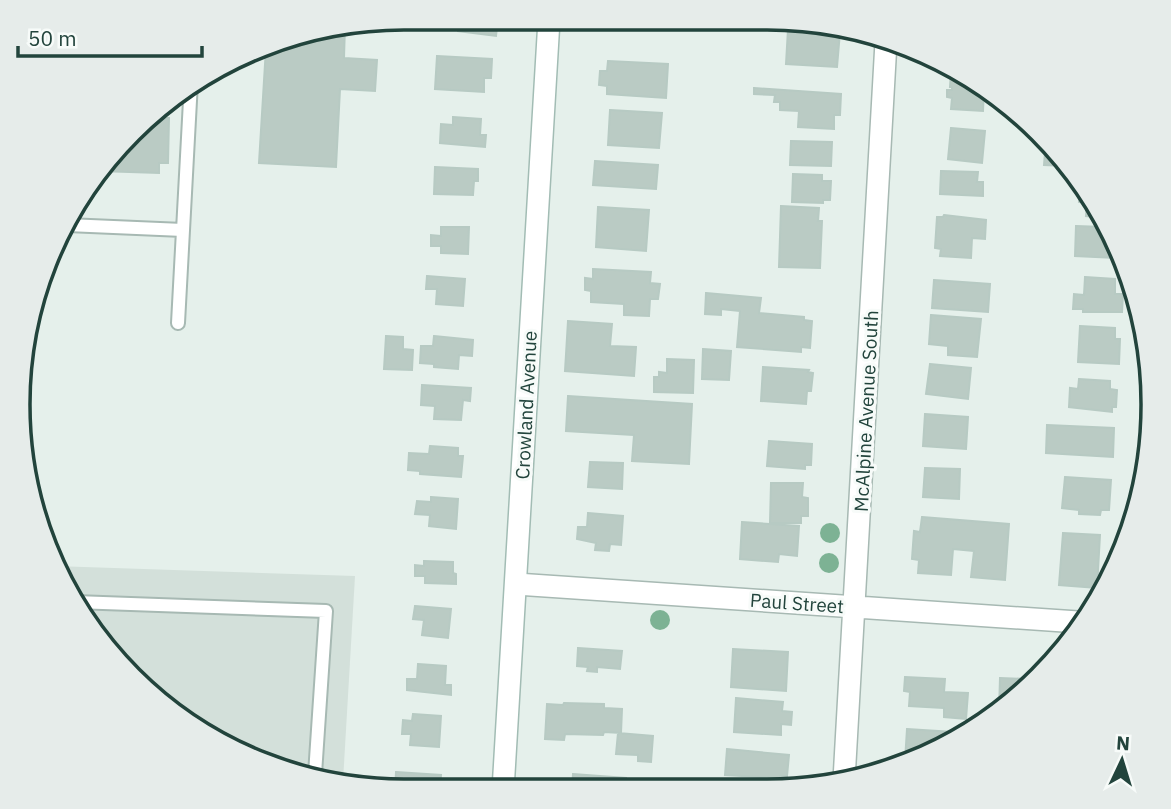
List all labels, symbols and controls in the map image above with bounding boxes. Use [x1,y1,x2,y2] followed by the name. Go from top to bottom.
[18,14,201,58] scale bar
[28,24,77,52] text: 50 m
[849,310,883,512] street label: McAlpine Avenue South
[510,330,542,480] street label: Crowland Avenue
[749,588,845,618] street label: Paul Street
[1087,725,1157,795] north arrow
[1115,731,1131,755] text: N

